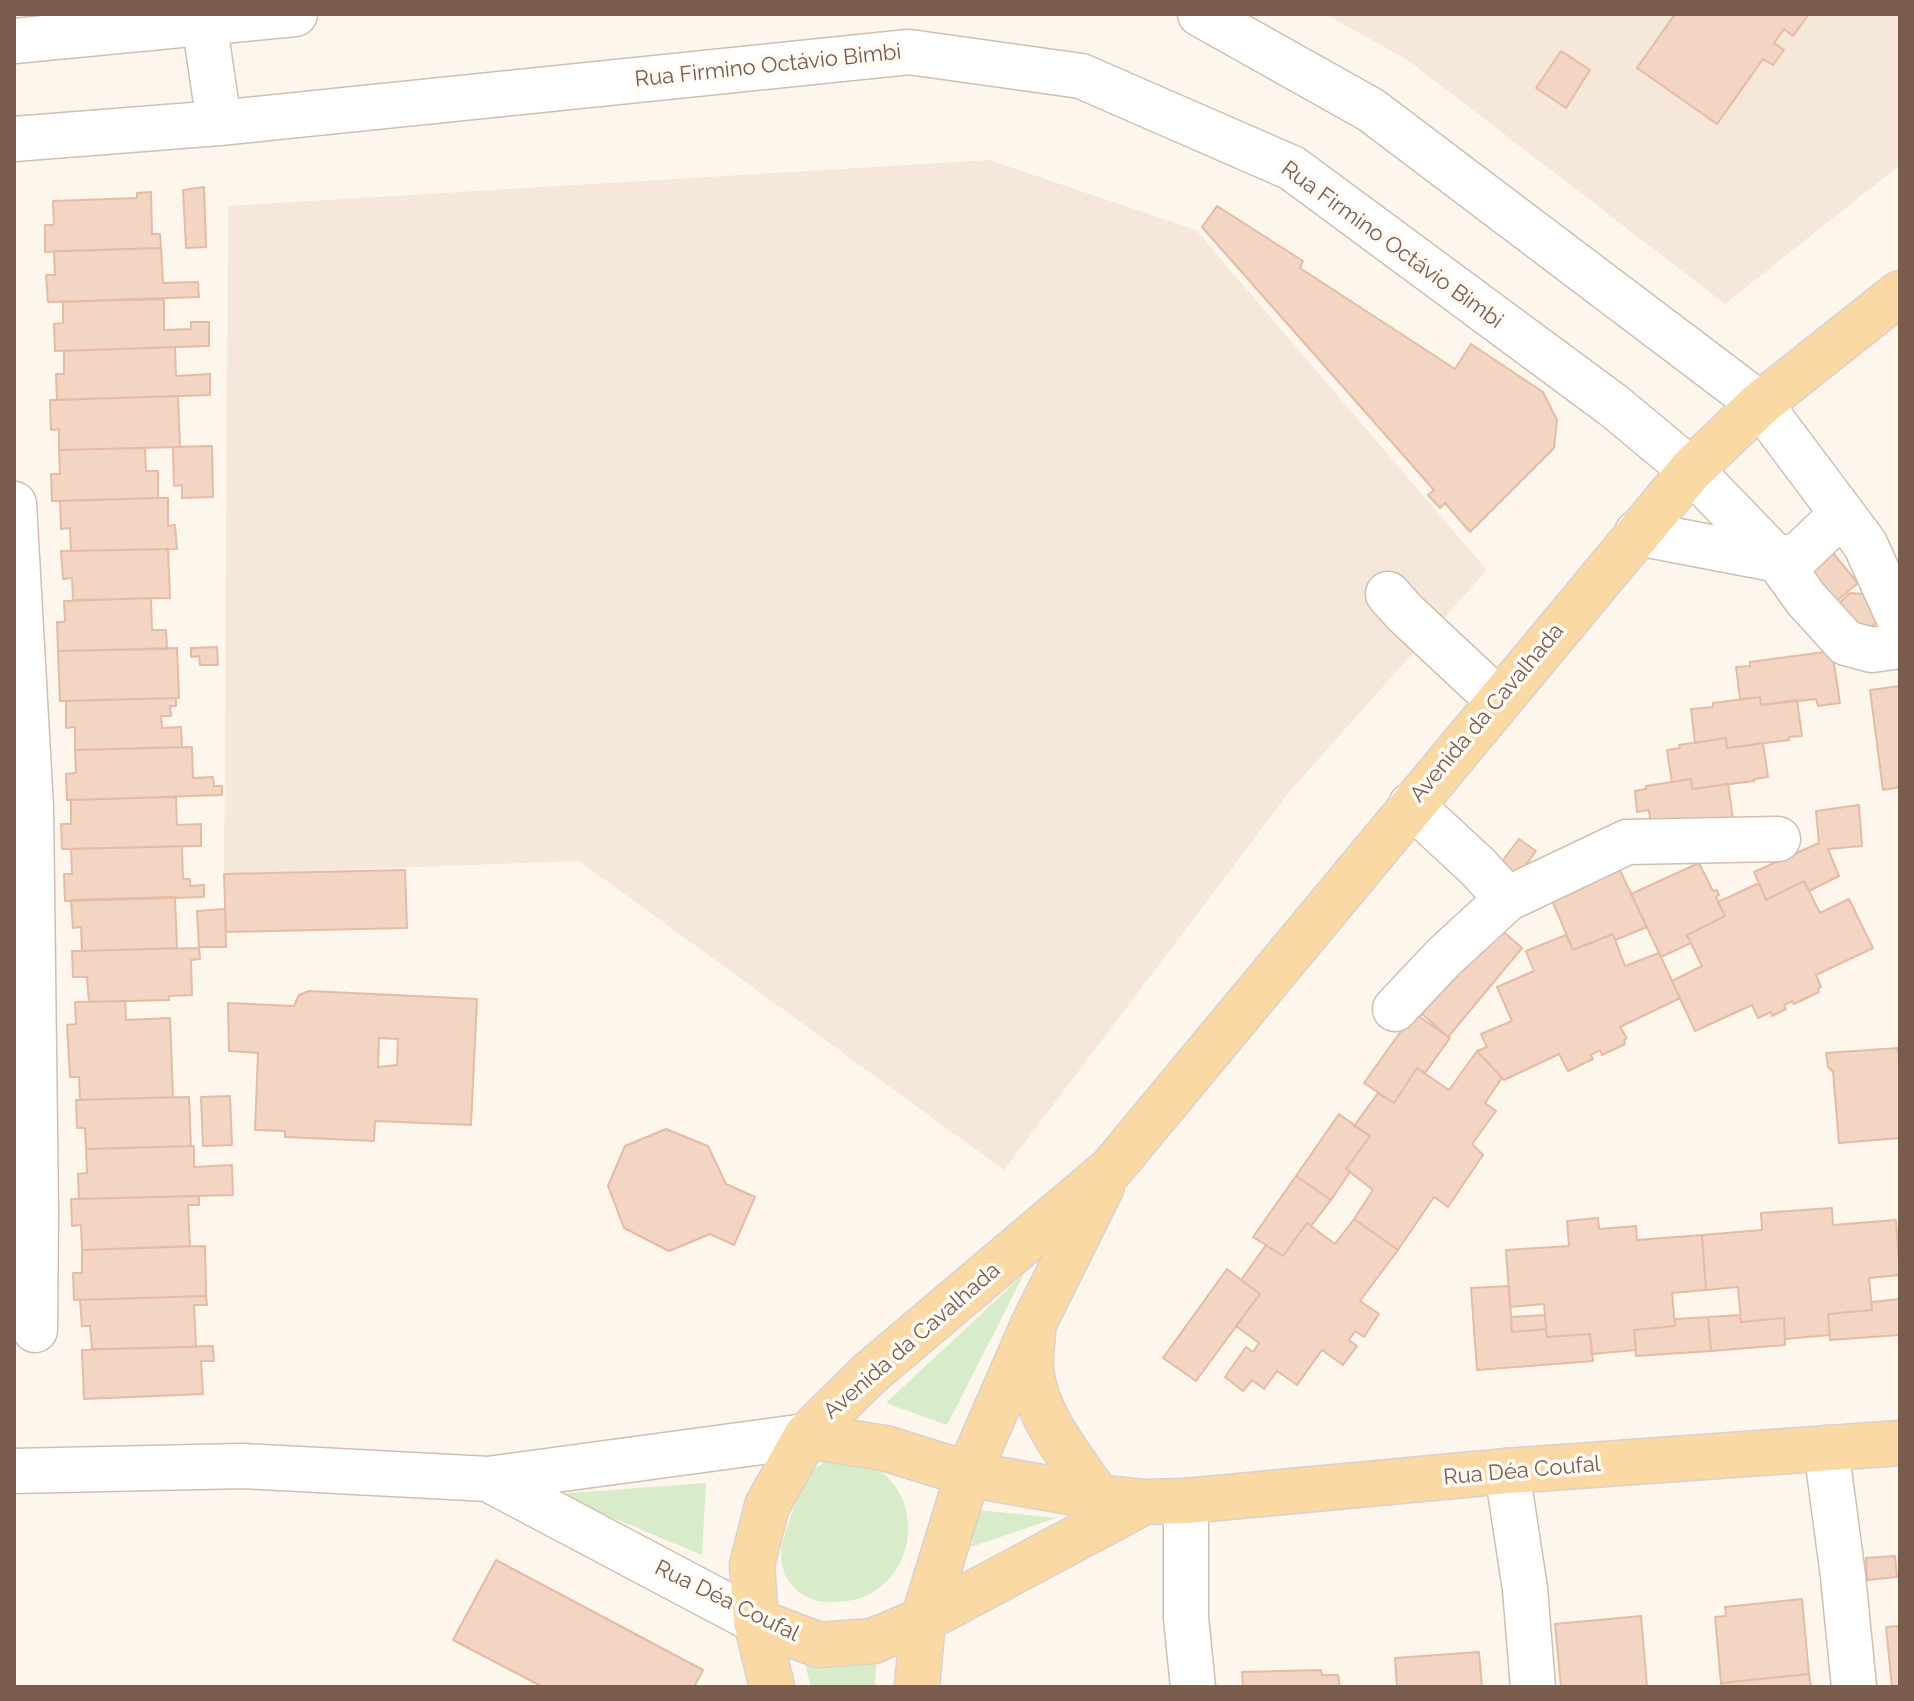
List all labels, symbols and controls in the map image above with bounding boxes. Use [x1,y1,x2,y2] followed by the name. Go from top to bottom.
[633,39,903,93] street label: Rua Firmino Octávio Bimbi
[1276,156,1508,334] street label: Rua Firmino Octávio Bimbi
[1405,618,1569,808] street label: Avenida da Cavalhada
[818,1257,1006,1425] street label: Avenida da Cavalhada
[1442,1451,1602,1491] street label: Rua Déa Coufal
[650,1555,804,1647] street label: Rua Déa Coufal

